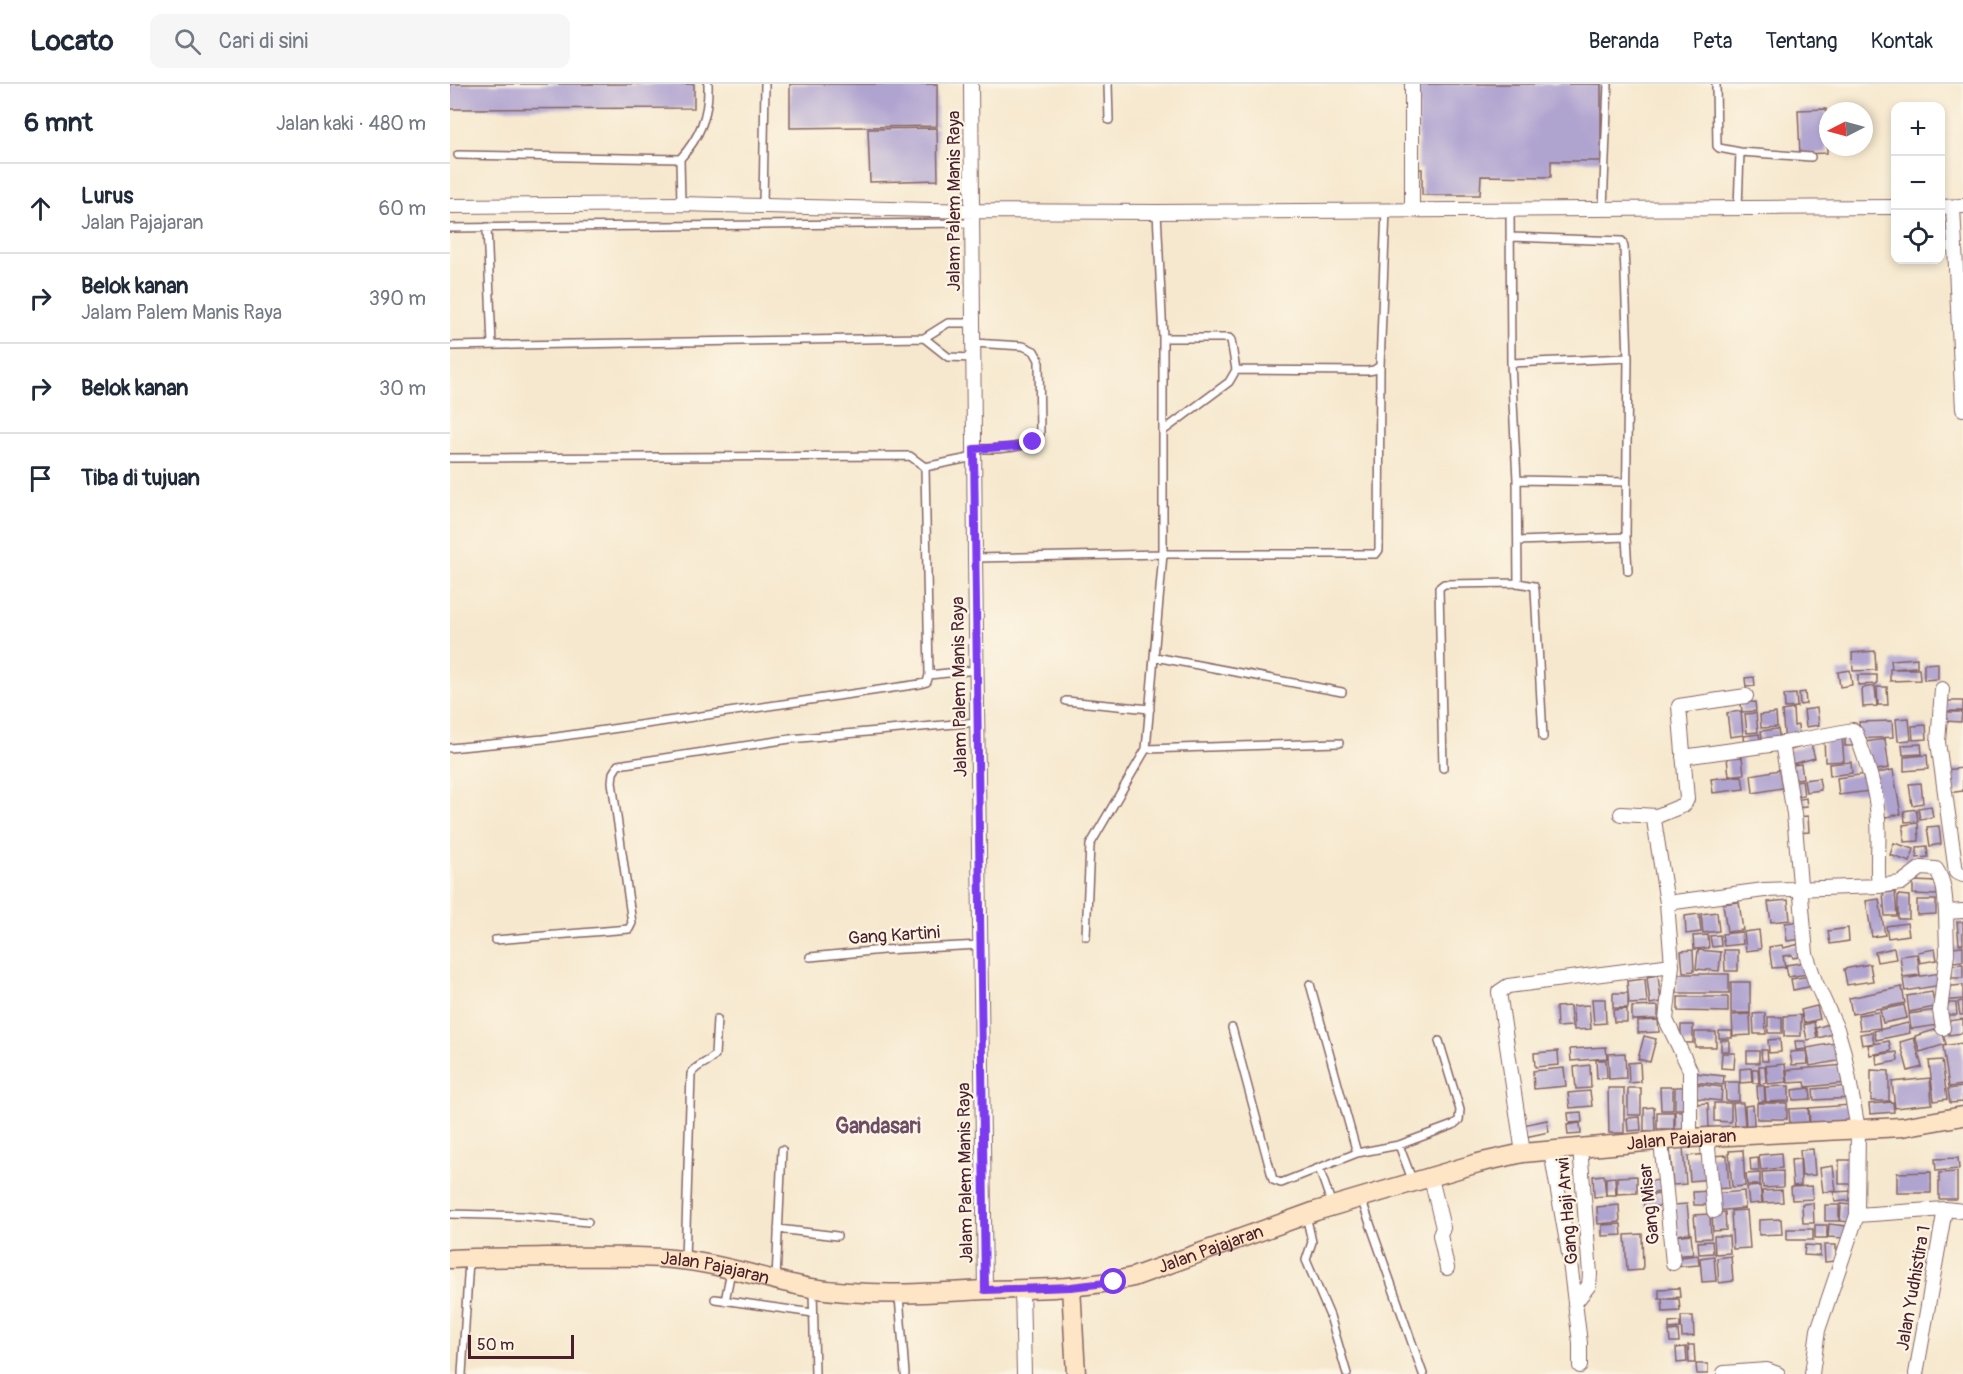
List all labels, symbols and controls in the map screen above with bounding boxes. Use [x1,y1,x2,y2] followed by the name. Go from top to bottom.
[150,14,570,68] search box
[30,24,114,59] text: Locato
[171,25,204,58] icon: search
[219,27,308,55] text: Cari di sini
[1589,28,1659,55] text: Beranda
[1692,28,1733,55] text: Peta
[1766,28,1838,55] text: Tentang
[1871,28,1933,55] text: Kontak
[1819,102,1873,156] north arrow
[1891,102,1945,264] map controls
[1891,102,1945,156] button: +
[24,107,93,139] text: 6 mnt
[276,111,426,136] text: Jalan kaki · 480 m
[943,111,966,291] street label: Jalam Palem Manis Raya
[1891,156,1945,210] button: −
[81,182,133,210] text: Lurus
[24,192,57,225] icon: ahead
[379,196,426,221] text: 60 m
[81,210,204,235] text: Jalan Pajajaran
[1891,210,1945,264] button: locate
[81,272,189,300] text: Belok kanan
[24,282,57,315] icon: right
[369,286,426,311] text: 390 m
[81,300,282,325] text: Jalam Palem Manis Raya
[24,372,57,405] icon: right
[81,374,189,402] text: Belok kanan
[379,376,426,401] text: 30 m
[1019,428,1045,454] route end
[24,462,57,495] icon: arrive
[81,464,200,492] text: Tiba di tujuan
[946,596,973,778] street label: Jalam Palem Manis Raya
[847,921,941,950] street label: Gang Kartini
[952,1082,979,1264] street label: Jalam Palem Manis Raya
[835,1113,921,1140] district label: Gandasari
[1625,1125,1737,1156] street label: Jalan Pajajaran
[1551,1156,1584,1265] street label: Gang Haji Arwi
[1634,1161,1665,1246] street label: Gang Misar
[1155,1220,1267,1279] street label: Jalan Pajajaran
[1891,1224,1936,1353] street label: Jalan Yudhistira 1
[660,1247,772,1290] street label: Jalan Pajajaran
[1100,1268,1126,1294] route start
[468,1332,574,1360] scale bar
[477,1335,514,1355] text: 50 m

